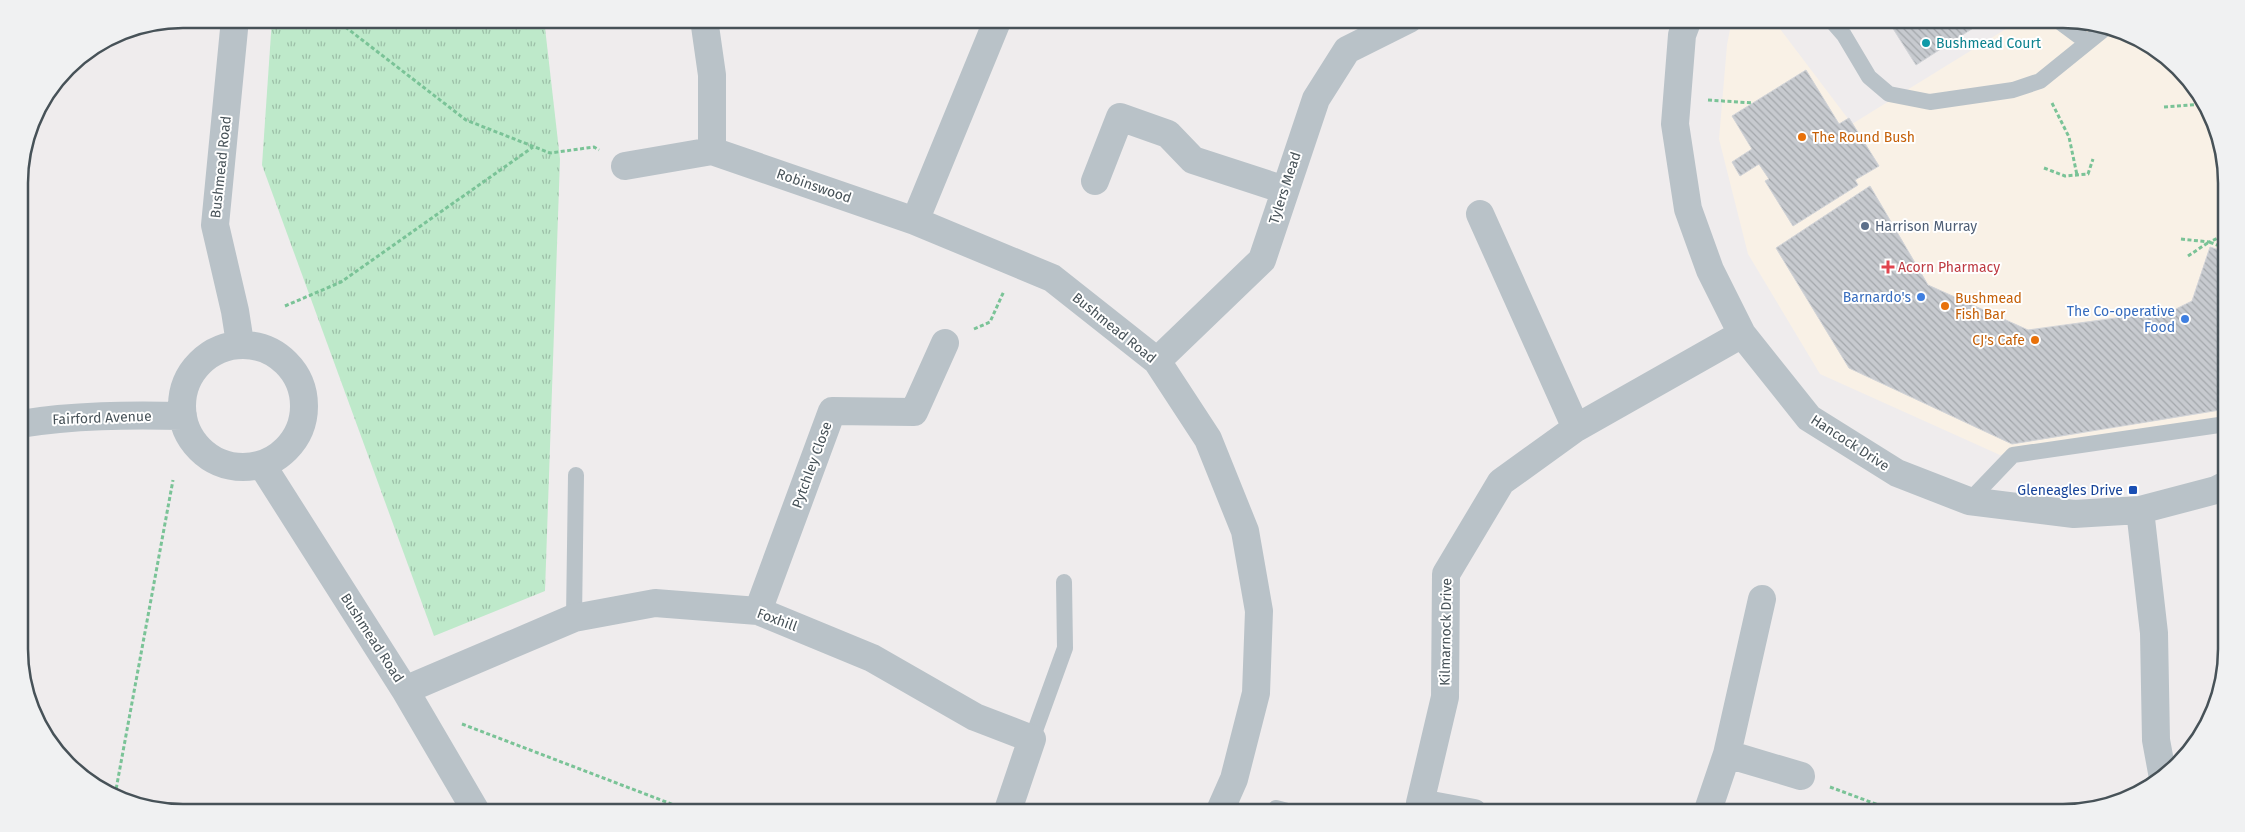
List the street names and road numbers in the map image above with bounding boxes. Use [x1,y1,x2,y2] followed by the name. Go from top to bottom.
[207,115,235,219] street label: Bushmead Road
[1265,150,1305,226] street label: Tylers Mead
[774,165,854,207] street label: Robinswood
[1069,289,1159,367] street label: Bushmead Road
[52,408,152,428] street label: Fairford Avenue
[1807,411,1893,475] street label: Hancock Drive
[788,419,836,511] street label: Pytchley Close
[1437,578,1455,686] street label: Kilmarnock Drive
[337,590,407,686] street label: Bushmead Road
[755,605,799,635] street label: Foxhill

